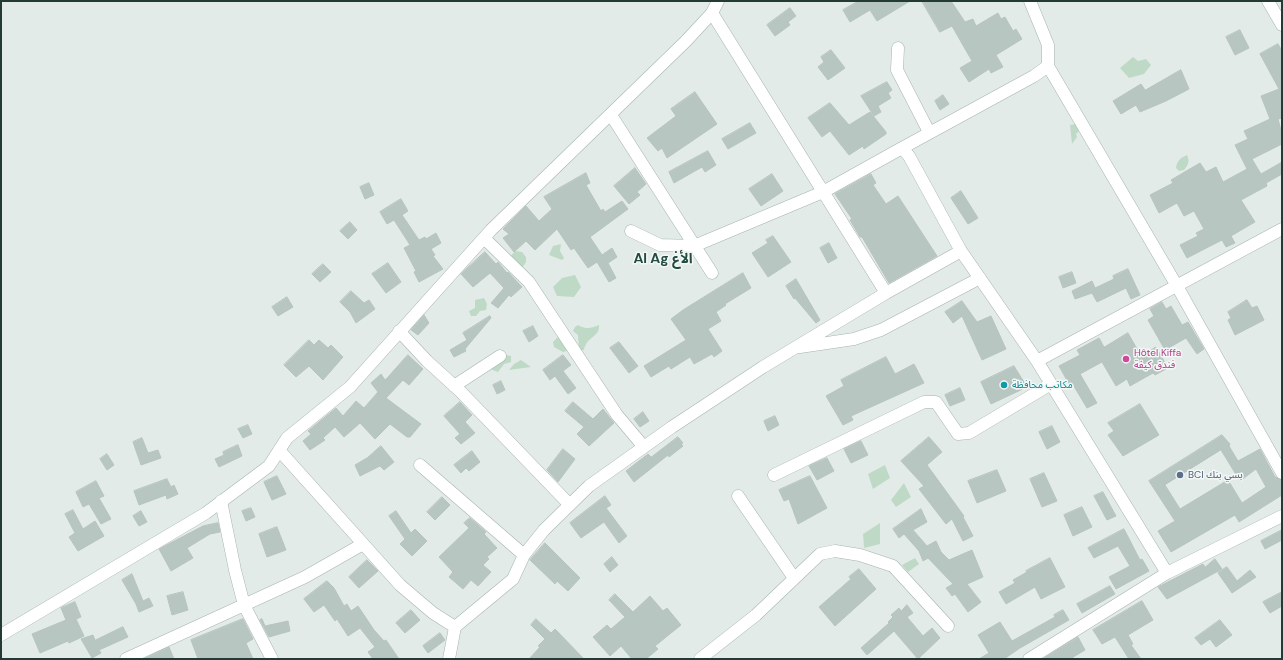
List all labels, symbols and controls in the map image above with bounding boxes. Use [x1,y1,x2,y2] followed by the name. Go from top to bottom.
[633,251,693,267] district label: Al Ag الأغ
[1134,347,1181,370] place label: Hôtel Kiffa فندق كيفة
[1121,354,1131,364] marker: Hôtel Kiffa فندق كيفة
[1012,379,1073,391] place label: مكاتب محافظة
[999,380,1009,390] marker: مكاتب محافظة
[1188,469,1243,481] place label: BCI بسي بنك
[1175,470,1185,480] marker: BCI بسي بنك

